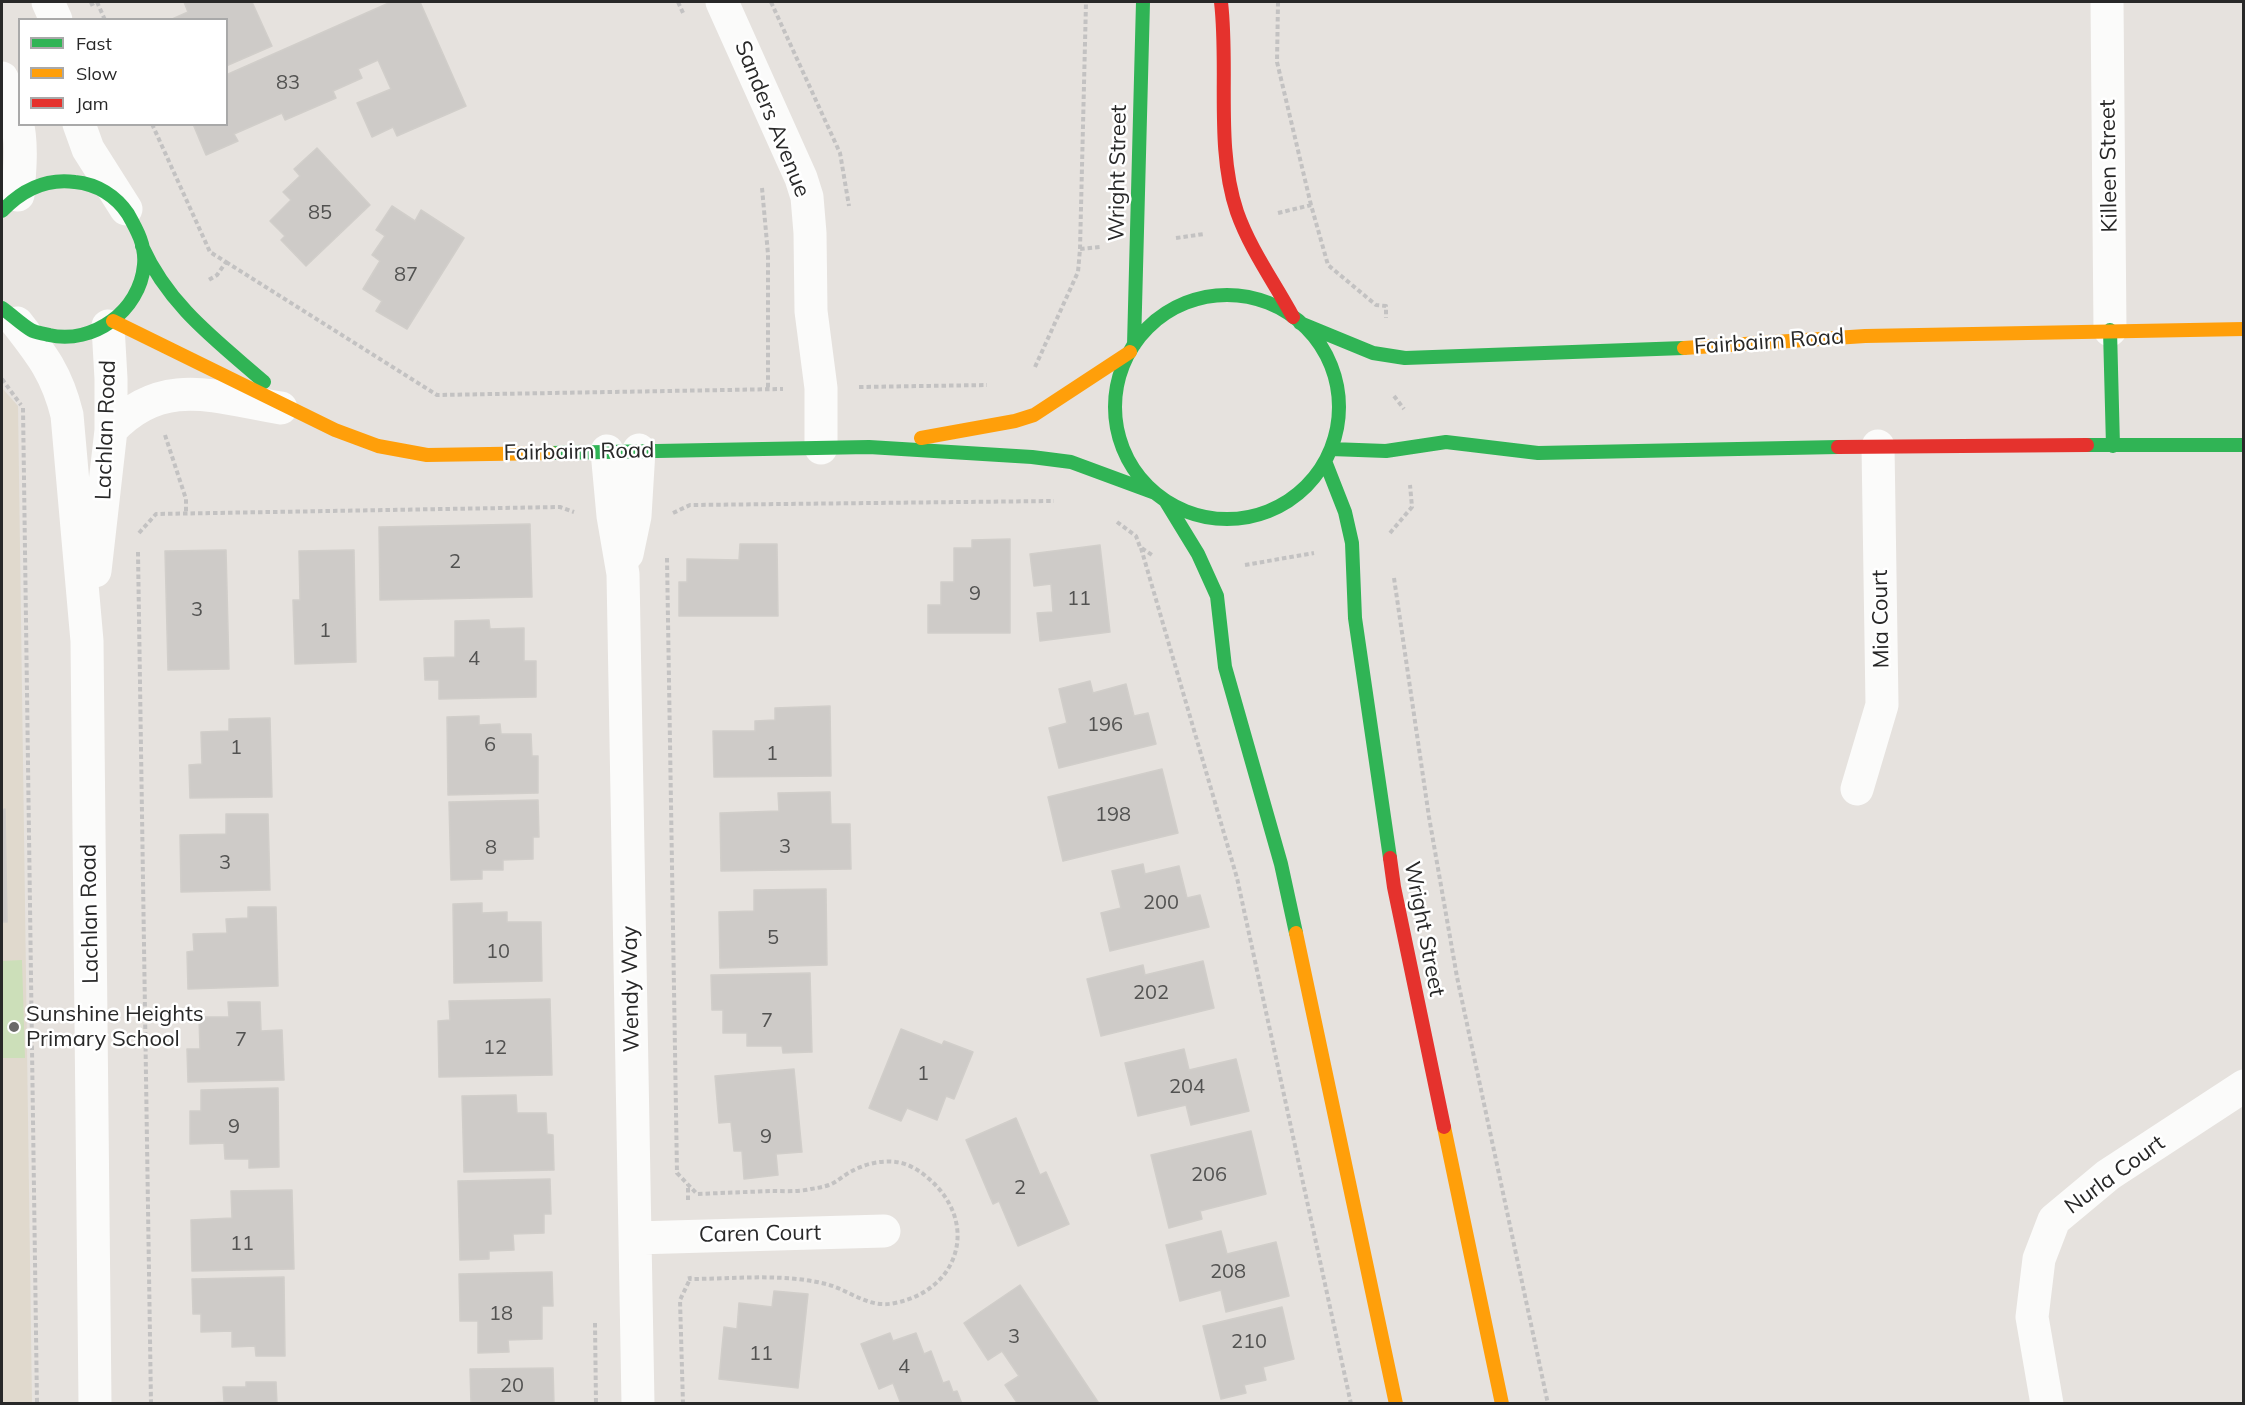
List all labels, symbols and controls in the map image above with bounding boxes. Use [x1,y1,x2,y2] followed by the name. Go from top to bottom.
[18,18,228,126] legend
[76,32,112,55] text: Fast
[729,37,815,201] street label: Sanders Avenue
[76,62,117,85] text: Slow
[276,71,300,95] house number: 83
[76,92,109,115] text: Jam
[2095,99,2123,233] street label: Killeen Street
[1104,104,1132,242] street label: Wright Street
[308,201,332,225] house number: 85
[394,263,418,287] house number: 87
[1693,324,1845,360] street label: Fairbairn Road
[90,360,122,500] street label: Lachlan Road
[504,437,654,467] street label: Fairbairn Road
[449,550,461,574] house number: 2
[1867,569,1895,669] street label: Mia Court
[969,582,981,606] house number: 9
[1067,587,1091,611] house number: 11
[191,598,203,622] house number: 3
[319,619,331,643] house number: 1
[468,647,480,671] house number: 4
[1087,713,1123,737] house number: 196
[484,733,496,757] house number: 6
[230,736,242,760] house number: 1
[766,742,778,766] house number: 1
[1095,803,1131,827] house number: 198
[779,835,791,859] house number: 3
[485,836,497,860] house number: 8
[76,844,104,984] street label: Lachlan Road
[219,851,231,875] house number: 3
[1398,859,1450,999] street label: Wright Street
[1143,891,1179,915] house number: 200
[617,925,645,1053] street label: Wendy Way
[767,926,779,950] house number: 5
[486,940,510,964] house number: 10
[1133,981,1169,1005] house number: 202
[26,1001,204,1052] place label: Sunshine Heights Primary School
[761,1009,773,1033] house number: 7
[7,1020,21,1034] marker: Sunshine Heights Primary School
[235,1028,247,1052] house number: 7
[483,1036,507,1060] house number: 12
[917,1062,929,1086] house number: 1
[1169,1075,1205,1099] house number: 204
[228,1115,240,1139] house number: 9
[760,1125,772,1149] house number: 9
[2060,1130,2170,1220] street label: Nurla Court
[1191,1163,1227,1187] house number: 206
[1014,1176,1026,1200] house number: 2
[699,1220,821,1248] street label: Caren Court
[230,1232,254,1256] house number: 11
[1210,1260,1246,1284] house number: 208
[489,1302,513,1326] house number: 18
[1008,1325,1020,1349] house number: 3
[1231,1330,1267,1354] house number: 210
[749,1342,773,1366] house number: 11
[898,1355,910,1379] house number: 4
[500,1374,524,1398] house number: 20

